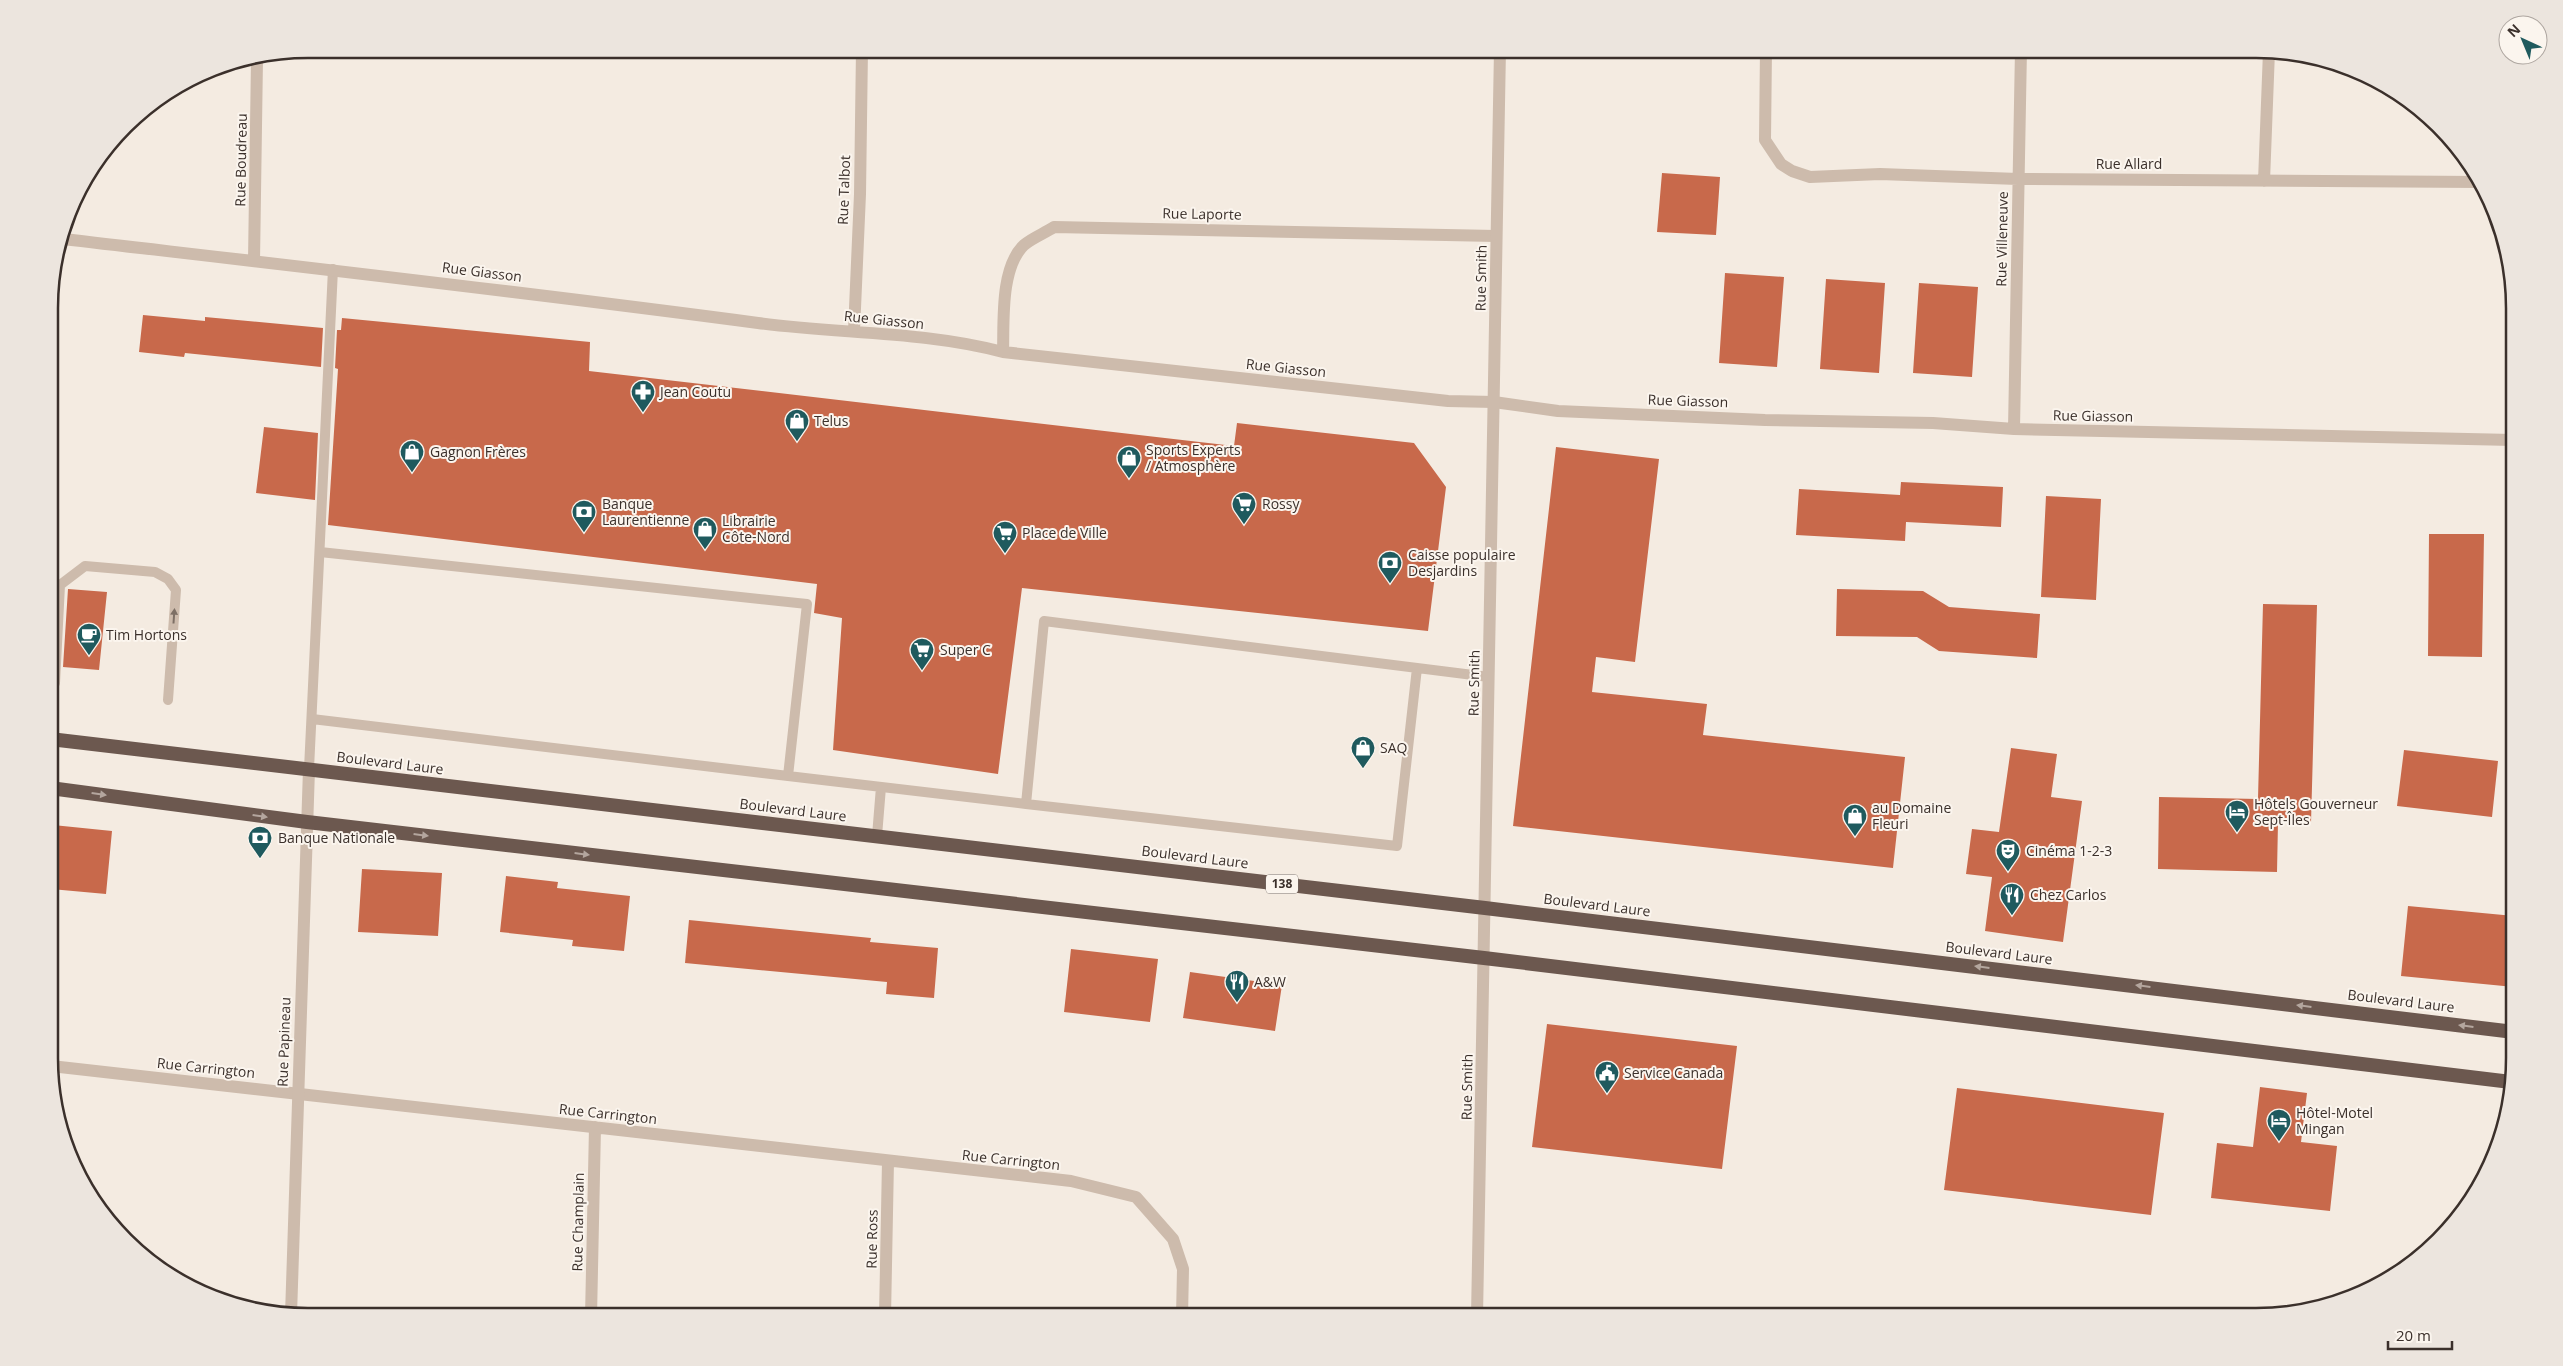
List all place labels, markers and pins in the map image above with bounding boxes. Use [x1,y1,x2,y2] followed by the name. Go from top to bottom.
[630,379,656,413] pharmacy icon: Jean Coutu
[658,382,731,401] place label: Jean Coutu
[784,408,810,442] shop icon: Telus
[814,411,849,430] place label: Telus
[399,439,425,473] shop icon: Gagnon Frères
[1146,440,1241,475] place label: Sports Experts / Atmosphère
[430,442,526,461] place label: Gagnon Frères
[1116,445,1142,479] shop icon: Sports Experts / Atmosphère
[1231,491,1257,525] supermarket icon: Rossy
[602,494,689,529] place label: Banque Laurentienne
[1262,494,1300,513] place label: Rossy
[571,499,597,533] bank icon: Banque Laurentienne
[722,511,790,546] place label: Librairie Côte-Nord
[692,516,718,550] shop icon: Librairie Côte-Nord
[992,520,1018,554] supermarket icon: Place de Ville
[1022,523,1107,542] place label: Place de Ville
[1408,545,1516,580] place label: Caisse populaire Desjardins
[1377,550,1403,584] bank icon: Caisse populaire Desjardins
[76,622,102,656] cafe icon: Tim Hortons
[106,625,187,644] place label: Tim Hortons
[909,637,935,671] supermarket icon: Super C
[940,640,991,659] place label: Super C
[1350,735,1376,769] shop icon: SAQ
[1380,738,1408,757] place label: SAQ
[2254,794,2378,829] place label: Hôtels Gouverneur Sept-Îles
[1872,798,1951,833] place label: au Domaine Fleuri
[2224,799,2250,833] hotel icon: Hôtels Gouverneur Sept-Îles
[1842,803,1868,837] shop icon: au Domaine Fleuri
[247,825,273,859] bank icon: Banque Nationale
[278,828,395,847] place label: Banque Nationale
[1995,838,2021,872] theatre icon: Cinéma 1-2-3
[2026,841,2112,860] place label: Cinéma 1-2-3
[1999,882,2025,916] restaurant icon: Chez Carlos
[2030,885,2107,904] place label: Chez Carlos
[1224,969,1250,1003] restaurant icon: A&W
[1254,972,1286,991] place label: A&W
[1594,1060,1620,1094] public building icon: Service Canada
[1624,1063,1723,1082] place label: Service Canada
[2296,1103,2373,1138] place label: Hôtel-Motel Mingan
[2266,1108,2292,1142] hotel icon: Hôtel-Motel Mingan

